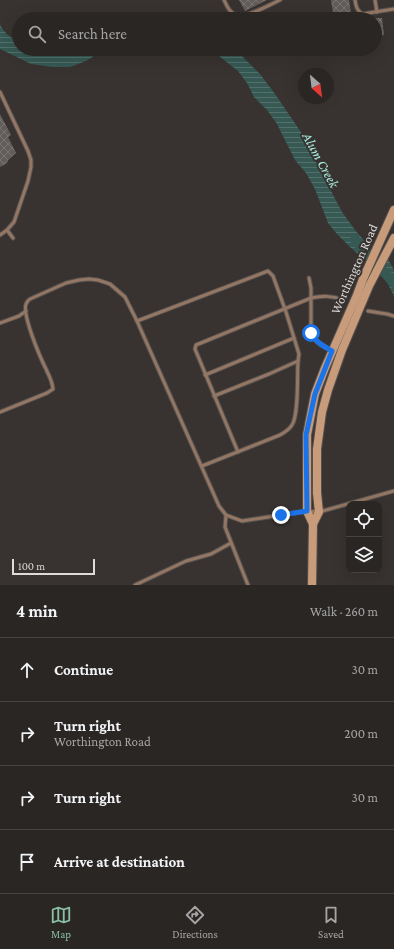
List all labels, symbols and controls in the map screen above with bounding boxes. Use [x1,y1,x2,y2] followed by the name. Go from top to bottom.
[12,12,382,56] search box
[26,23,48,45] icon: search
[58,26,127,42] text: Search here
[298,68,334,104] north arrow
[299,129,343,191] water label: Alum Creek
[327,222,381,316] street label: Worthington Road
[302,324,320,342] route start
[346,501,382,573] map controls
[346,501,382,537] button: locate
[272,506,290,524] route end
[346,537,382,573] button: layers
[12,557,95,576] scale bar
[18,560,45,572] text: 100 m
[16,602,58,621] text: 4 min
[310,604,378,619] text: Walk · 260 m
[16,659,38,681] icon: ahead
[54,662,113,678] text: Continue
[352,662,378,677] text: 30 m
[54,718,121,734] text: Turn right
[16,723,38,745] icon: right
[344,726,378,741] text: 200 m
[54,734,151,749] text: Worthington Road
[16,787,38,809] icon: right
[54,790,121,806] text: Turn right
[352,790,378,805] text: 30 m
[16,851,38,873] icon: arrive
[54,854,185,870] text: Arrive at destination
[50,904,72,940] tab: Map
[172,904,218,940] tab: Directions
[318,904,344,940] tab: Saved

